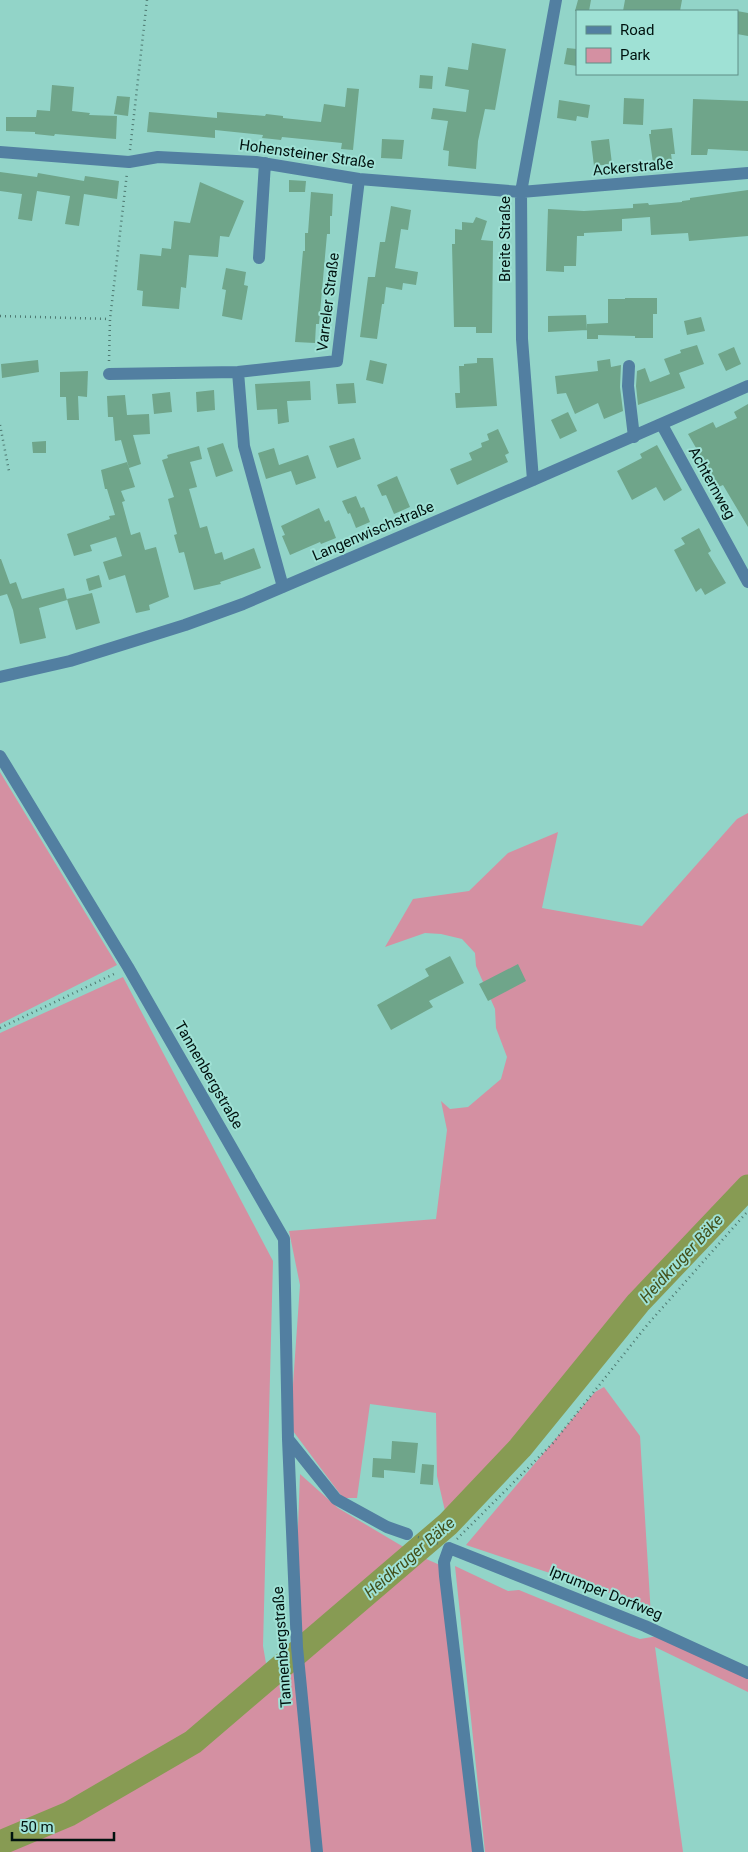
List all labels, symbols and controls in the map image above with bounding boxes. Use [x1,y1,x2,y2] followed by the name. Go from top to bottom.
[576,10,738,75] legend
[620,21,654,39] text: Road
[620,46,651,64] text: Park
[238,136,376,172] street label: Hohensteiner Straße
[592,155,674,179] street label: Ackerstraße
[496,196,514,282] street label: Breite Straße
[313,252,343,352] street label: Varreler Straße
[685,444,739,522] street label: Achternweg
[309,497,437,565] street label: Langenwischstraße
[171,1018,247,1132] street label: Tannenbergstraße
[636,1210,727,1306] water label: Heidkruger Bäke
[360,1513,458,1602] water label: Heidkruger Bäke
[547,1562,665,1624] street label: Iprumper Dorfweg
[269,1586,295,1708] street label: Tannenbergstraße
[12,1810,115,1842] scale bar
[20,1818,54,1836] text: 50 m

